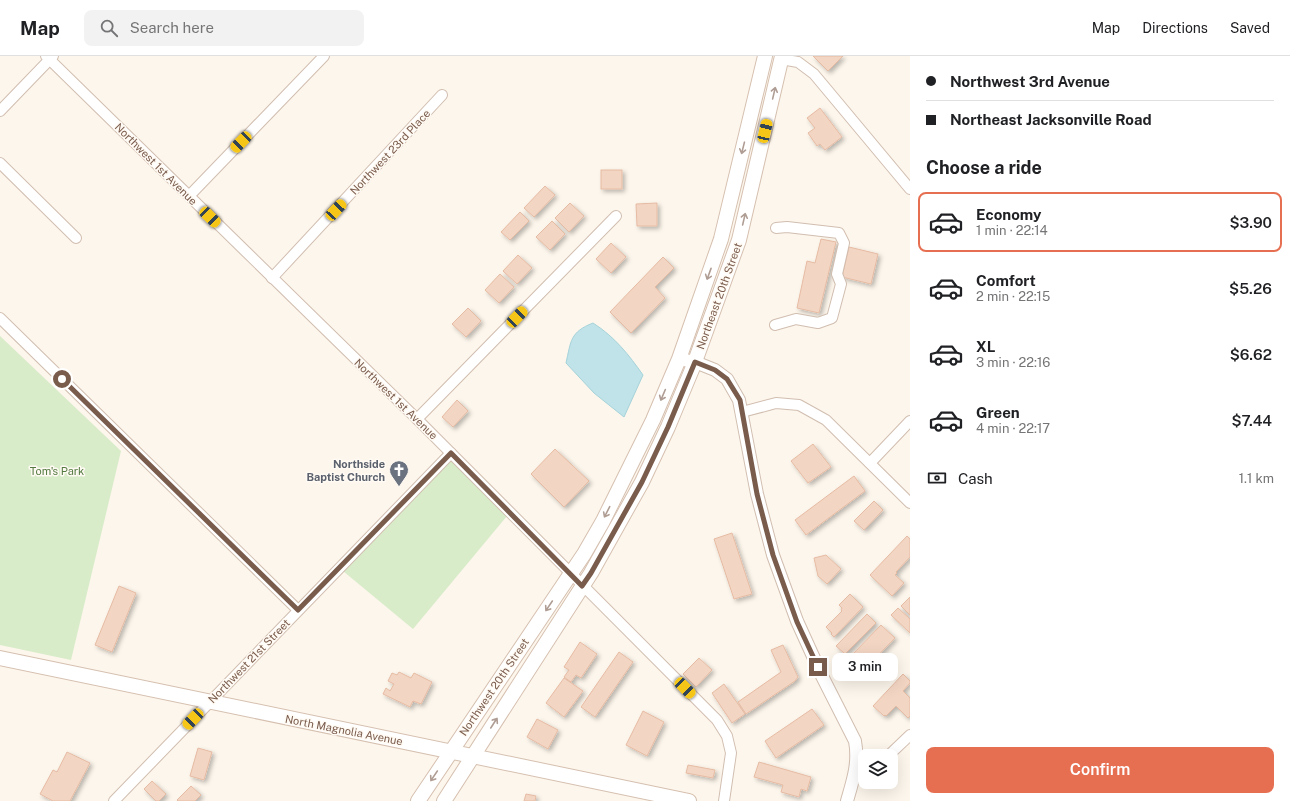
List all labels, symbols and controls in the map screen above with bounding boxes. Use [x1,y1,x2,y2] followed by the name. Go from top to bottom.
[84,10,364,46] search box
[20,17,60,39] text: Map
[98,17,120,39] icon: search
[130,19,214,36] text: Search here
[1092,20,1120,36] text: Map
[1142,20,1208,36] text: Directions
[1230,20,1270,36] text: Saved
[950,73,1110,90] text: Northwest 3rd Avenue
[771,86,778,99] one-way arrow
[348,107,432,197] street label: Northwest 23rd Place
[950,111,1152,128] text: Northeast Jacksonville Road
[756,118,774,144] car
[113,121,199,207] street label: Northwest 1st Avenue
[228,129,254,155] car
[739,142,747,155] one-way arrow
[926,157,1042,178] text: Choose a ride
[323,197,349,223] car
[197,204,223,230] car
[928,204,964,240] icon: car
[976,206,1041,223] text: Economy
[741,213,749,226] one-way arrow
[1229,214,1272,231] text: $3.90
[976,223,1048,238] text: 1 min · 22:14
[694,241,744,351] street label: Northeast 20th Street
[705,267,712,280] one-way arrow
[928,270,964,306] icon: car
[976,272,1036,289] text: Comfort
[1229,280,1272,297] text: $5.26
[976,289,1050,304] text: 2 min · 22:15
[504,304,530,330] car
[928,336,964,372] icon: car
[976,338,995,355] text: XL
[1230,346,1272,363] text: $6.62
[976,355,1050,370] text: 3 min · 22:16
[352,356,440,442] street label: Northwest 1st Avenue
[53,370,71,388] route start
[659,388,667,400] one-way arrow
[928,402,964,438] icon: car
[976,404,1020,421] text: Green
[1232,412,1272,429] text: $7.44
[976,421,1050,436] text: 4 min · 22:17
[306,458,385,483] place label: Northside Baptist Church
[388,459,410,487] church icon: Northside Baptist Church
[30,465,84,477] park label: Tom's Park
[926,467,948,489] icon: cash
[958,470,993,487] text: Cash
[1239,471,1274,486] text: 1.1 km
[603,506,610,518] one-way arrow
[545,600,553,611] one-way arrow
[206,617,292,705] street label: Northwest 21st Street
[457,636,531,738] street label: Northwest 20th Street
[832,653,898,681] callout: 3 min
[809,658,827,676] route end
[848,659,882,674] text: 3 min
[672,675,698,701] car
[180,706,206,732] car
[284,713,404,747] street label: North Magnolia Avenue
[490,718,499,729] one-way arrow
[926,747,1274,793] button: Confirm
[858,749,898,789] map controls
[858,749,898,789] button: layers
[430,770,438,781] one-way arrow

